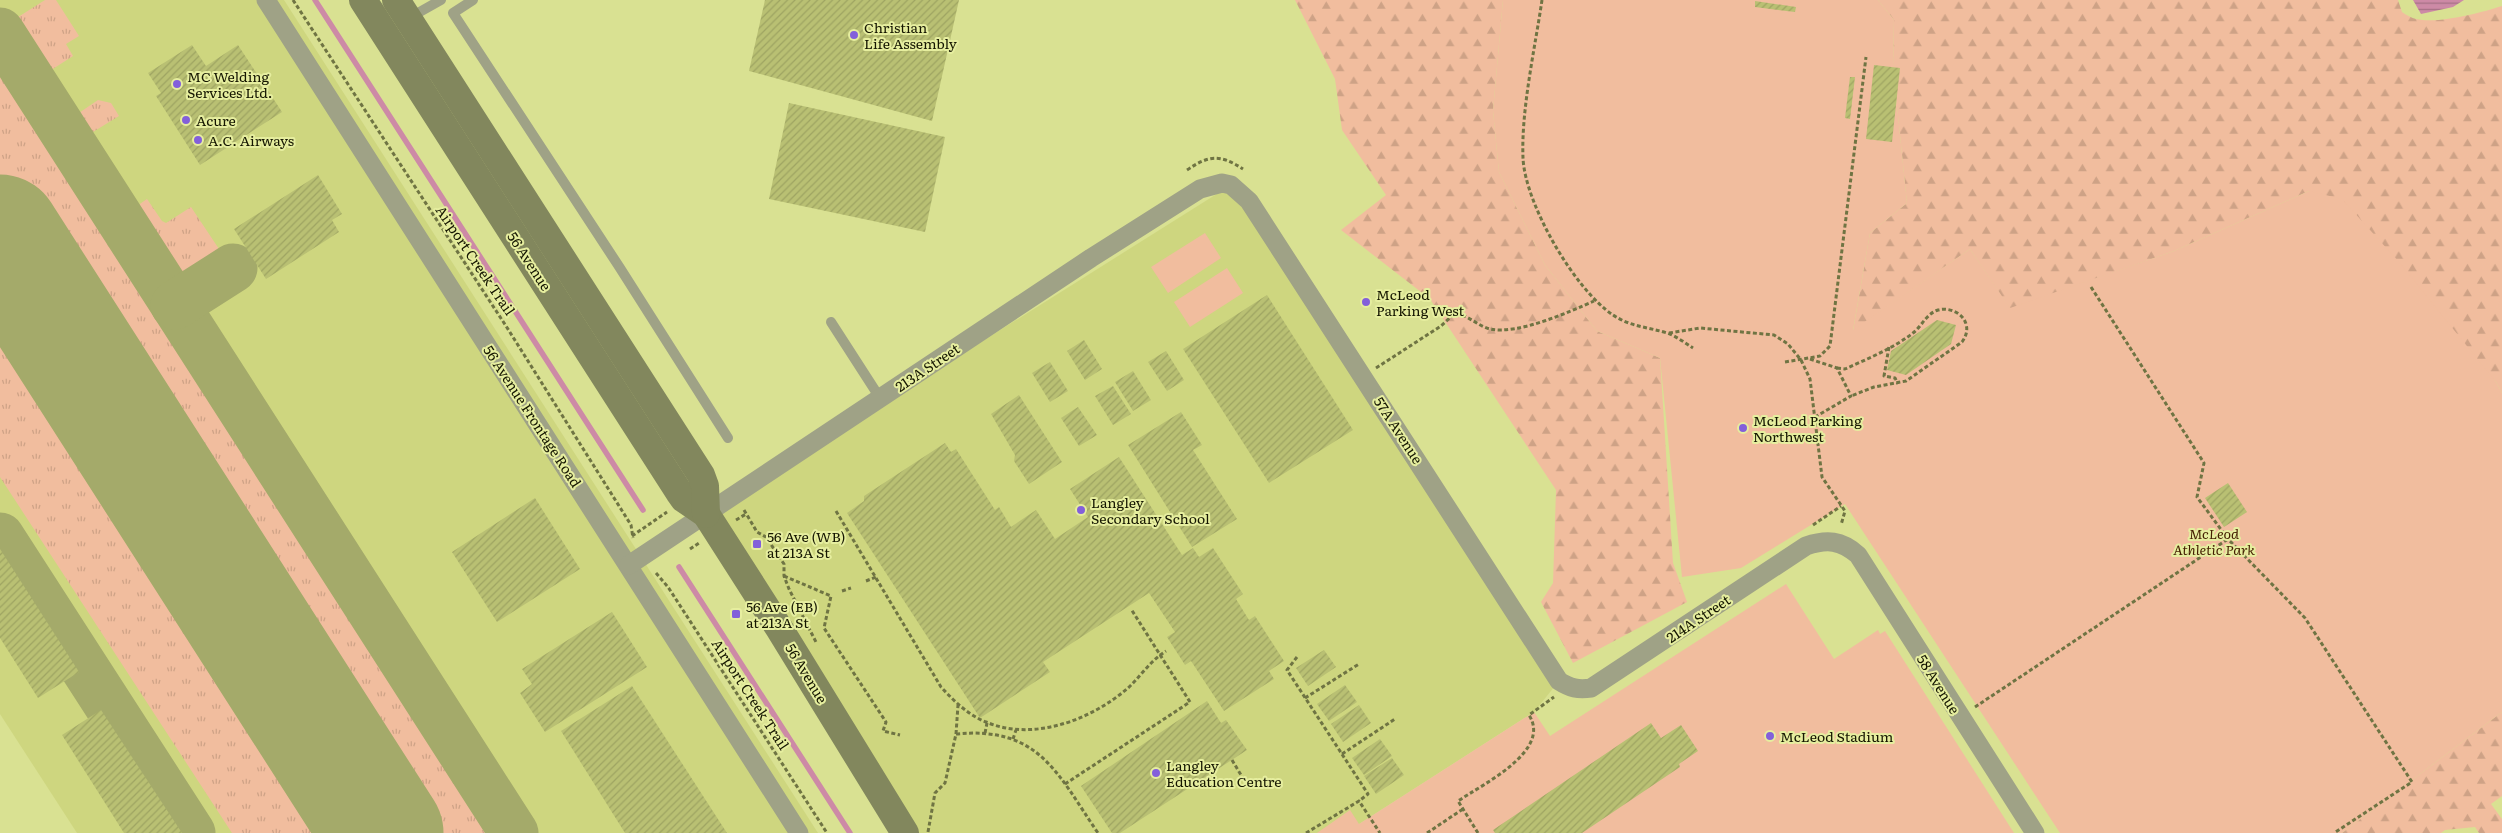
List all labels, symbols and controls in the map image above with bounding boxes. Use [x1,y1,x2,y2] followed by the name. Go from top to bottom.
[864,17,958,53] place label: Christian Life Assembly
[848,29,860,41] marker: Christian Life Assembly
[187,66,272,102] place label: MC Welding Services Ltd.
[171,78,183,90] marker: MC Welding Services Ltd.
[196,110,236,130] place label: Acure
[180,114,192,126] marker: Acure
[208,130,294,150] place label: A.C. Airways
[192,134,204,146] marker: A.C. Airways
[432,201,520,319] street label: Airport Creek Trail
[503,228,557,294] street label: 56 Avenue
[1376,284,1465,320] place label: McLeod Parking West
[1360,296,1372,308] marker: McLeod Parking West
[891,338,963,396] street label: 213A Street
[479,341,587,491] street label: 56 Avenue Frontage Road
[1370,393,1428,467] street label: 57A Avenue
[1753,410,1862,446] place label: McLeod Parking Northwest
[1737,422,1749,434] marker: McLeod Parking Northwest
[1091,492,1210,528] place label: Langley Secondary School
[1075,504,1087,516] marker: Langley Secondary School
[2173,523,2255,559] park label: McLeod Athletic Park
[767,526,845,562] place label: 56 Ave (WB) at 213A St
[751,538,763,550] marker: 56 Ave (WB) at 213A St
[1662,589,1734,647] street label: 214A Street
[746,596,818,632] place label: 56 Ave (EB) at 213A St
[730,608,742,620] marker: 56 Ave (EB) at 213A St
[708,635,795,754] street label: Airport Creek Trail
[781,639,833,707] street label: 56 Avenue
[1913,650,1965,718] street label: 58 Avenue
[1780,726,1894,746] place label: McLeod Stadium
[1764,730,1776,742] marker: McLeod Stadium
[1166,755,1282,791] place label: Langley Education Centre
[1150,767,1162,779] marker: Langley Education Centre

